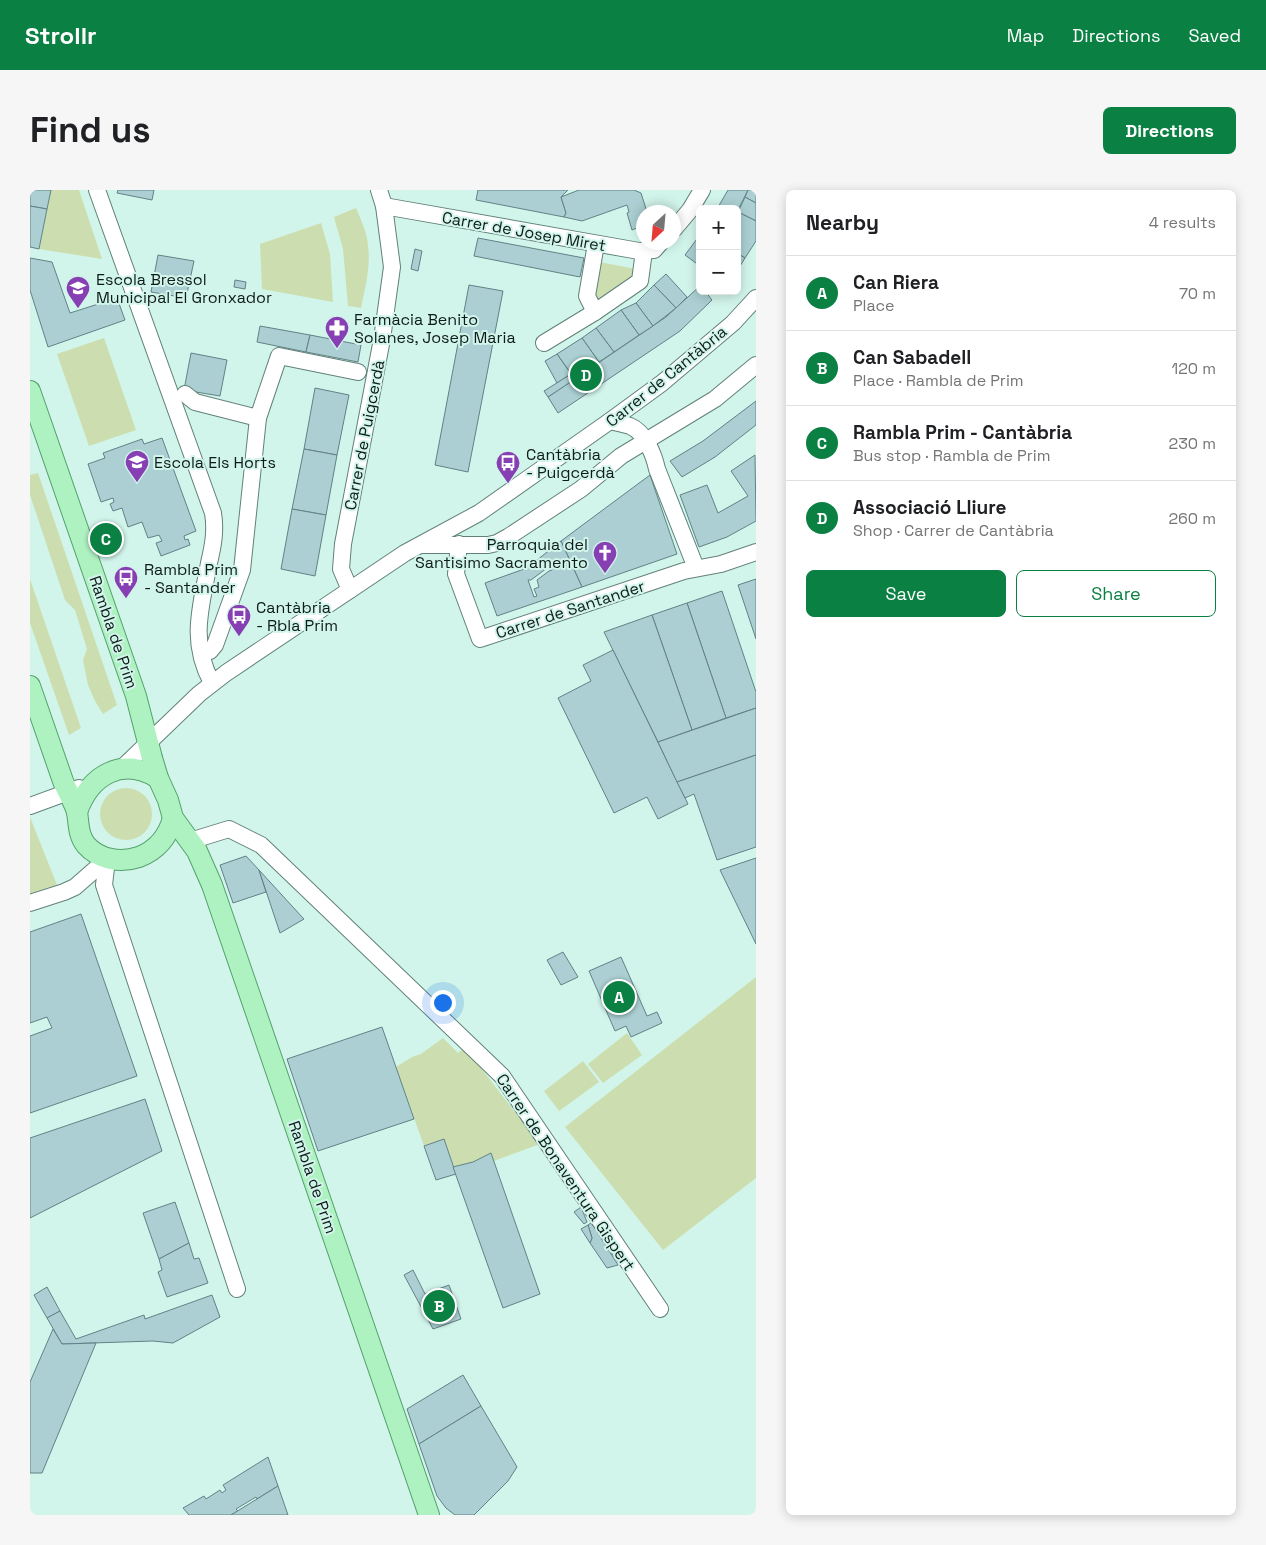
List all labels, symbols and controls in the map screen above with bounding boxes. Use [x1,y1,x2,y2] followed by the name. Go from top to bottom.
[25,20,97,51] text: Strollr
[1007,24,1044,47] text: Map
[1072,24,1161,47] text: Directions
[1189,24,1241,47] text: Saved
[1103,107,1236,154] button: Directions
[30,108,151,152] text: Find us
[636,205,681,250] north arrow
[696,205,741,295] map controls
[696,205,741,250] button: +
[440,207,608,256] street label: Carrer de Josep Miret
[806,209,879,236] text: Nearby
[1149,212,1216,233] text: 4 results
[696,250,741,295] button: −
[96,269,272,308] place label: Escola Bressol Municipal El Gronxador
[853,270,939,295] text: Can Riera
[65,275,91,309] school or university icon: Escola Bressol Municipal El Gronxador
[817,283,827,304] text: A
[1179,283,1216,304] text: 70 m
[853,295,895,316] text: Place
[354,309,516,348] place label: Farmàcia Benito Solanes, Josep Maria
[324,315,350,349] pharmacy icon: Farmàcia Benito Solanes, Josep Maria
[602,321,731,432] street label: Carrer de Cantàbria
[853,345,971,370] text: Can Sabadell
[570,356,602,394] pin: D
[340,358,389,512] street label: Carrer de Puigcerdà
[817,358,827,379] text: B
[1172,358,1216,379] text: 120 m
[853,370,1024,391] text: Place · Rambla de Prim
[853,420,1072,445] text: Rambla Prim - Cantàbria
[817,433,827,454] text: C
[1169,433,1216,454] text: 230 m
[526,444,615,483] place label: Cantàbria - Puigcerdà
[853,445,1050,466] text: Bus stop · Rambla de Prim
[124,449,150,483] school or university icon: Escola Els Horts
[495,450,521,484] bus stop icon: Cantàbria - Puigcerdà
[154,452,276,473] place label: Escola Els Horts
[853,495,1006,520] text: Associació Lliure
[817,508,827,529] text: D
[1168,508,1216,529] text: 260 m
[90,520,122,558] pin: C
[853,520,1054,541] text: Shop · Carrer de Cantàbria
[415,534,588,573] place label: Parroquia del Santisimo Sacramento
[592,540,618,574] church icon: Parroquia del Santisimo Sacramento
[144,559,238,598] place label: Rambla Prim - Santander
[113,565,139,599] bus stop icon: Rambla Prim - Santander
[806,570,1006,617] button: Save
[1016,570,1216,617] button: Share
[84,573,143,691] street label: Rambla de Prim
[493,575,647,643] street label: Carrer de Santander
[256,597,338,636] place label: Cantàbria - Rbla Prim
[226,603,252,637] bus stop icon: Cantàbria - Rbla Prim
[603,978,635,1016] pin: A
[430,990,456,1016] your location
[492,1070,640,1275] street label: Carrer de Bonaventura Gispert
[283,1118,342,1236] street label: Rambla de Prim
[423,1287,455,1325] pin: B

